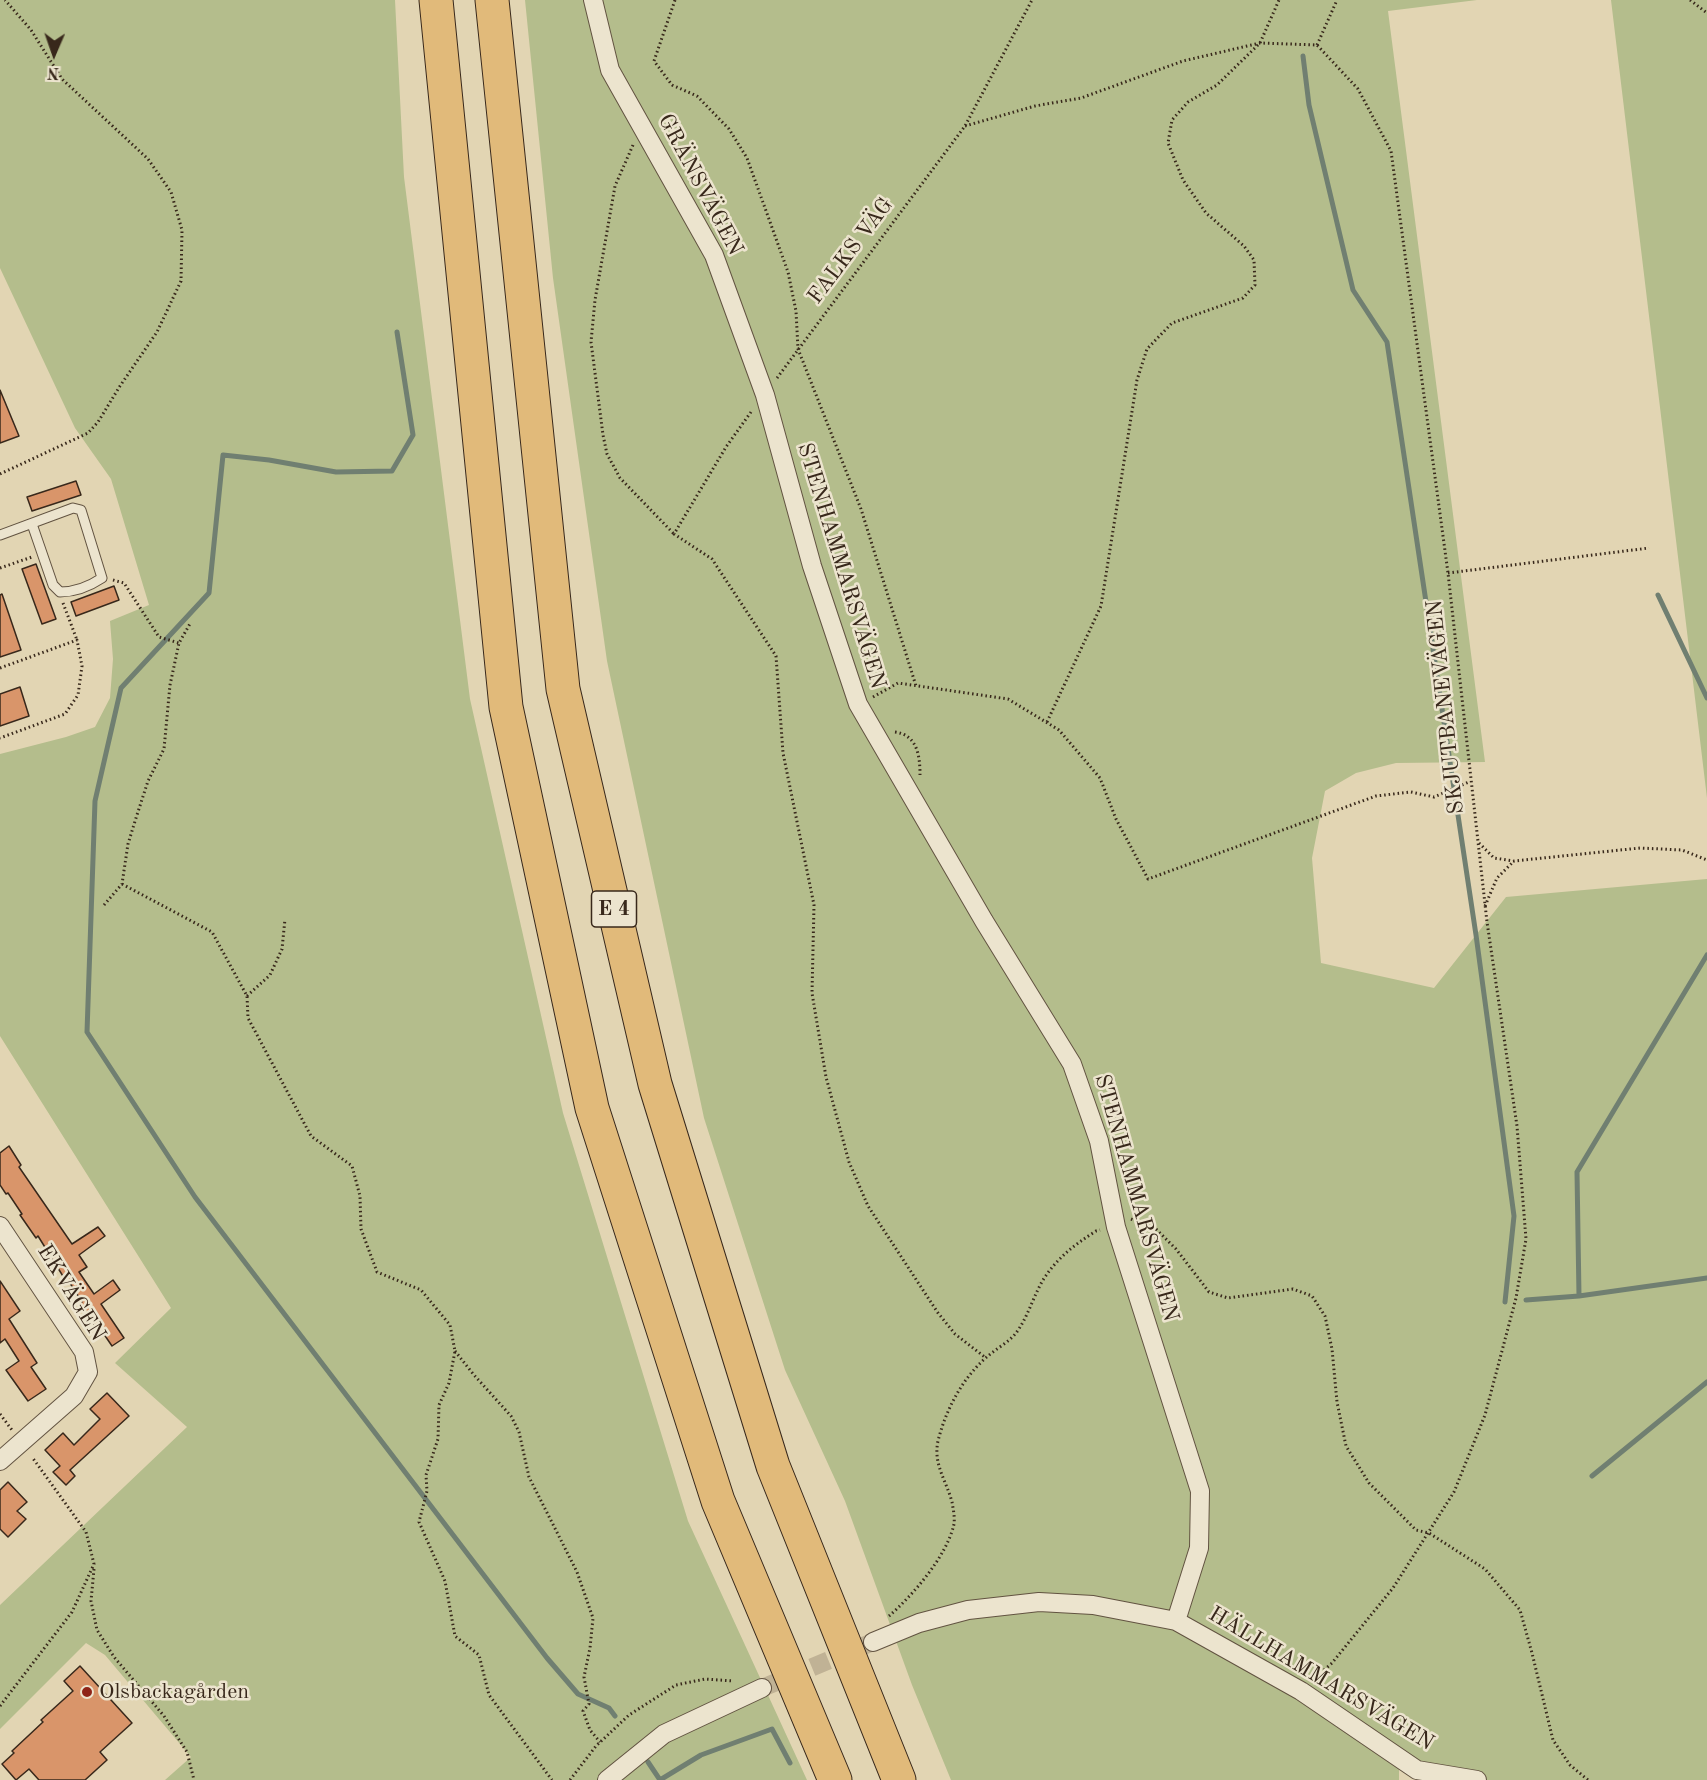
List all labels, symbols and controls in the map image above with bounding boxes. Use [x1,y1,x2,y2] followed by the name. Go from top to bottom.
[24,24,84,84] north arrow
[47,64,60,80] text: N
[652,110,748,260] street label: GRÄNSVÄGEN
[802,193,900,309] street label: FALKS VÄG
[791,440,891,692] street label: STENHAMMARSVÄGEN
[1422,598,1470,816] street label: SKJUTBANEVÄGEN
[592,891,636,927] road number: E 4
[1088,1071,1184,1325] street label: STENHAMMARSVÄGEN
[31,1240,111,1346] street label: EKVÄGEN
[1203,1601,1439,1757] street label: HÄLLHAMMARSVÄGEN
[99,1679,249,1705] place label: Olsbackagården
[80,1685,94,1699] marker: Olsbackagården

